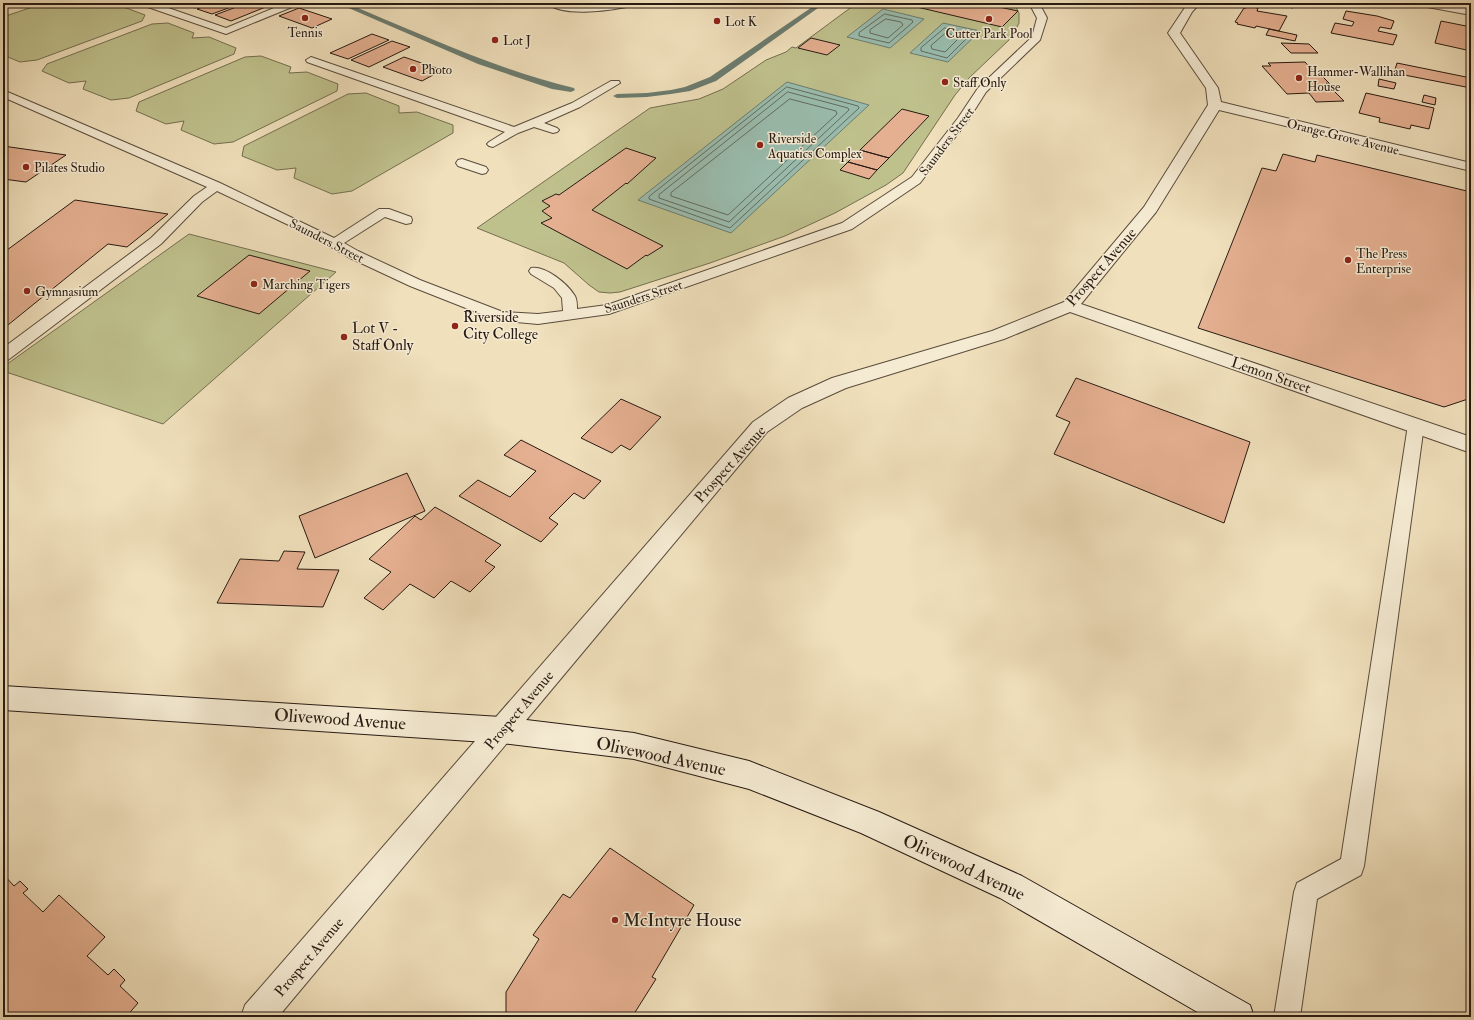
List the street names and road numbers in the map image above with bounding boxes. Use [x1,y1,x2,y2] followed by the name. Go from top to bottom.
[916,104,978,179] street label: Saunders Street
[1285,115,1401,159] street label: Orange Grove Avenue
[287,215,366,266] street label: Saunders Street
[1062,224,1141,311] street label: Prospect Avenue
[602,277,684,317] street label: Saunders Street
[1229,353,1313,398] street label: Lemon Street
[691,422,771,508] street label: Prospect Avenue
[481,667,559,755] street label: Prospect Avenue
[273,703,407,736] street label: Olivewood Avenue
[594,732,728,782] street label: Olivewood Avenue
[899,829,1029,906] street label: Olivewood Avenue
[271,914,349,1002] street label: Prospect Avenue

